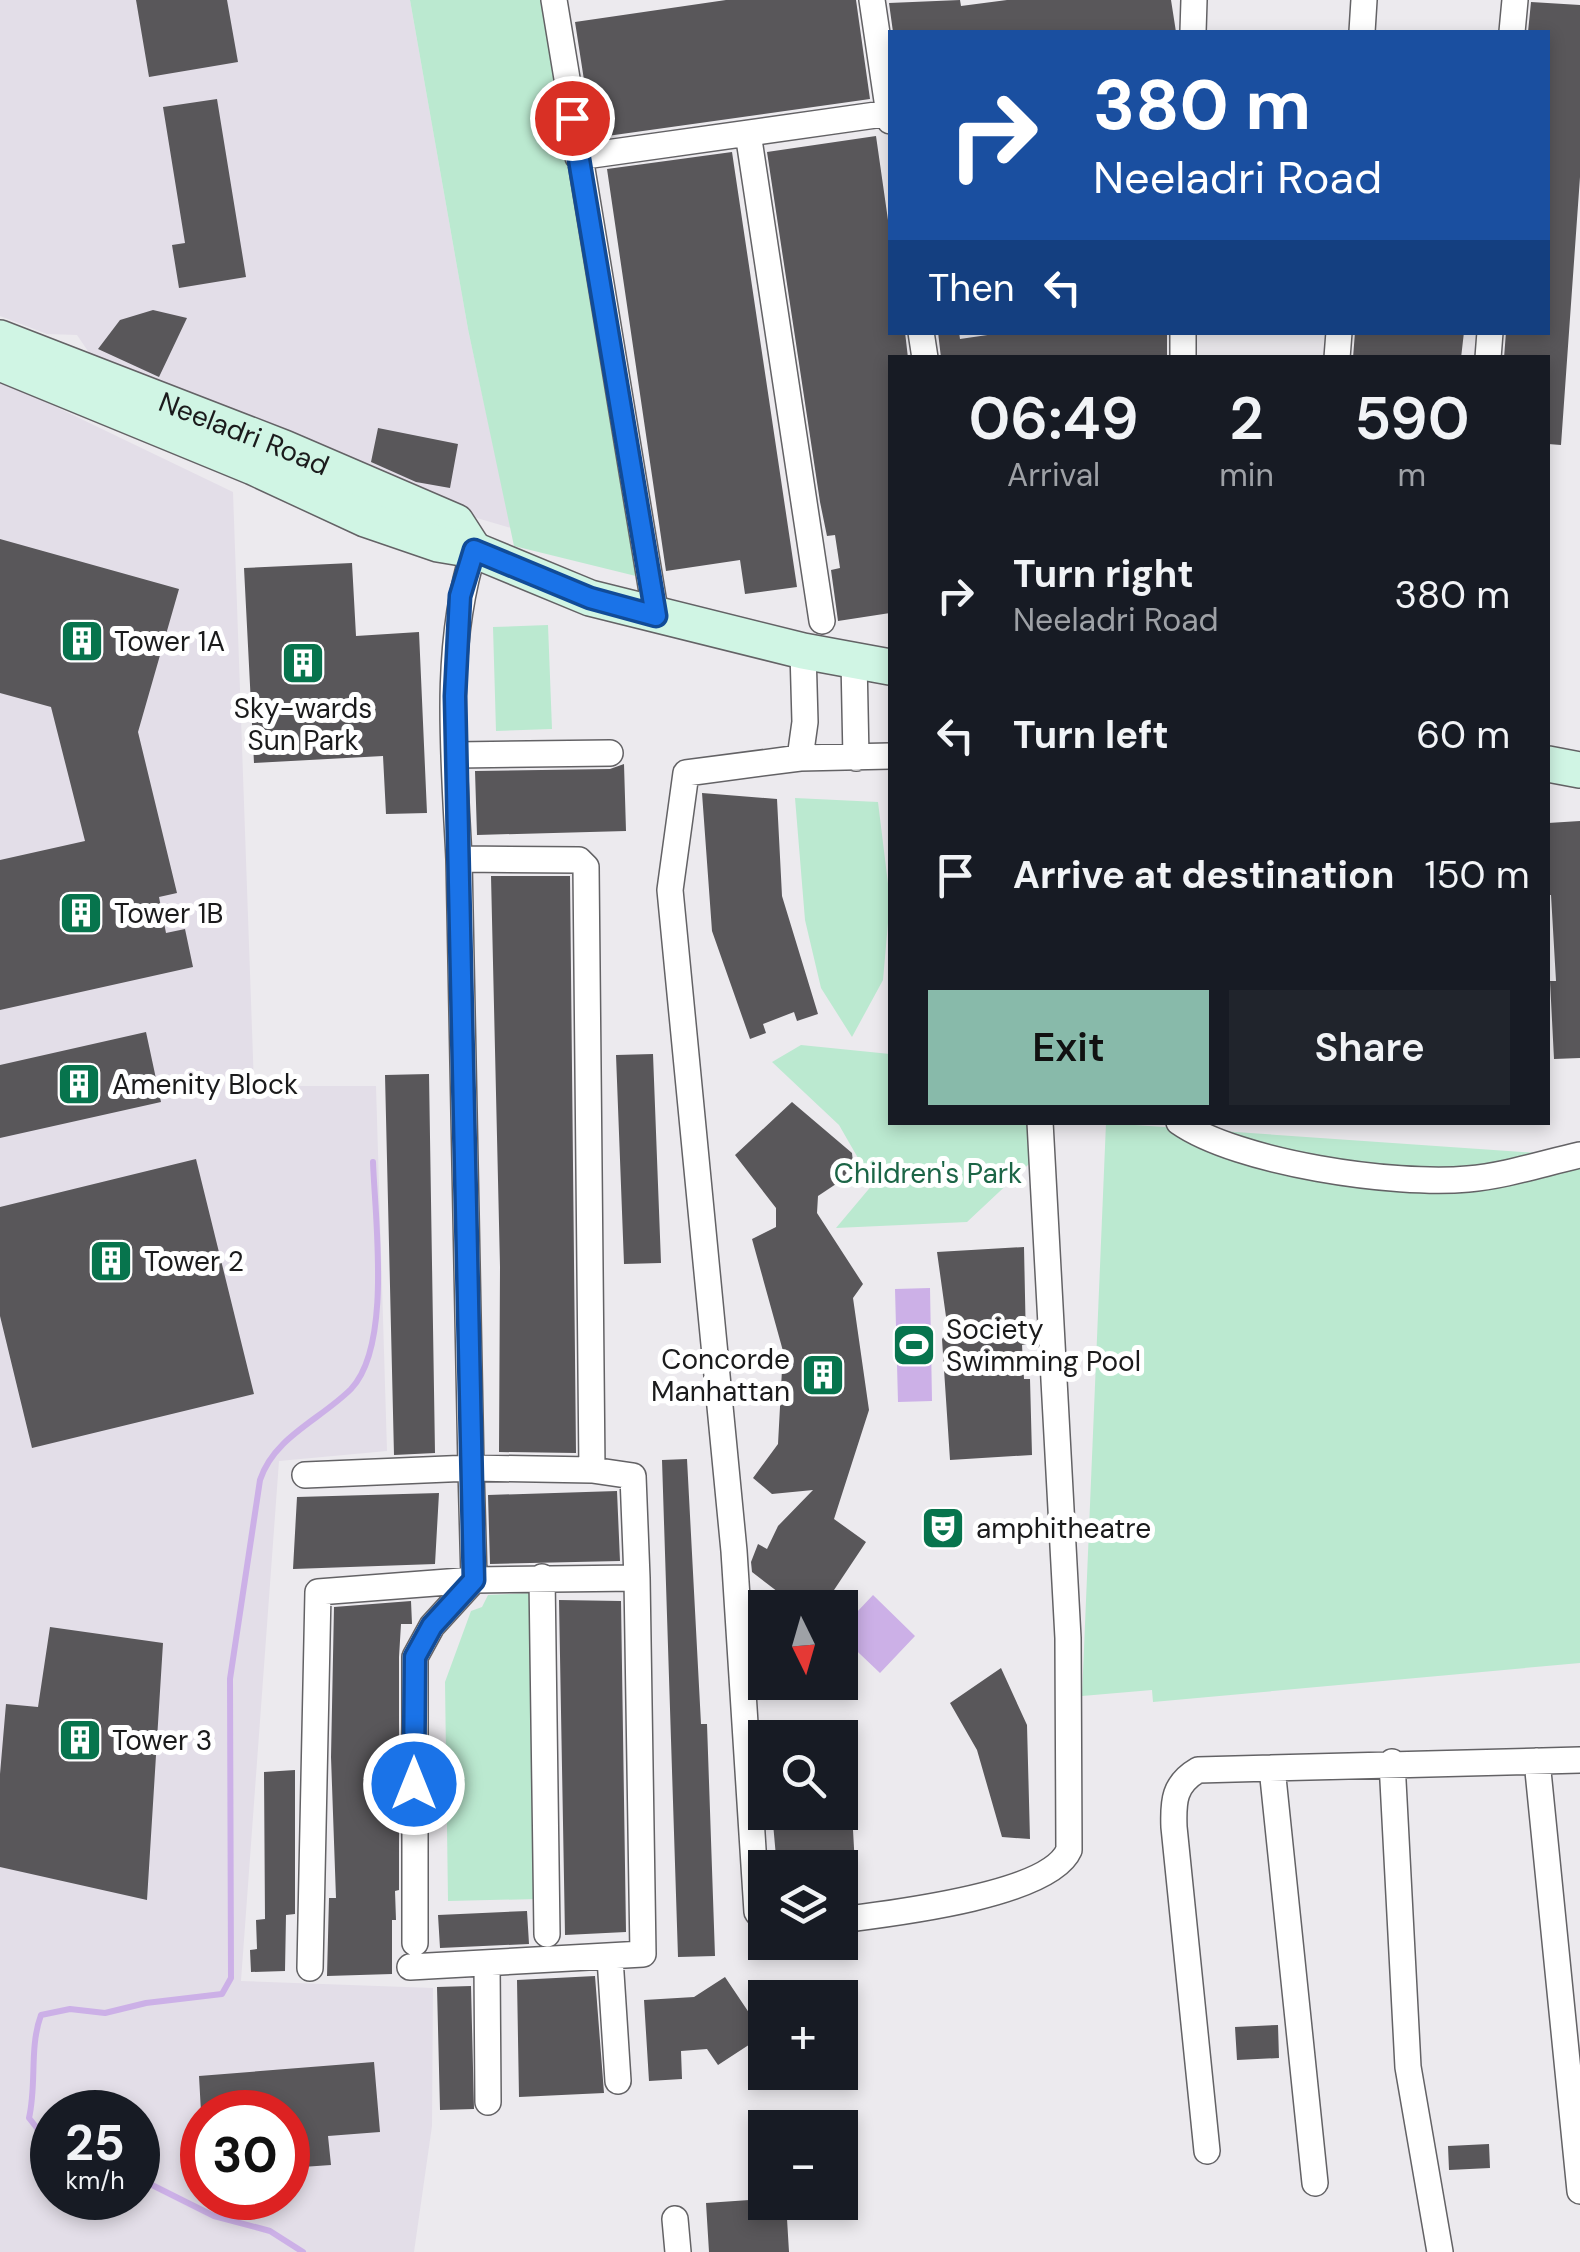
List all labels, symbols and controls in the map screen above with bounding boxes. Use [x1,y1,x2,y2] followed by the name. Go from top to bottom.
[1093,60,1311,151] text: 380 m
[928,70,1058,200] icon: right
[530,76,615,161] pin
[545,91,600,146] icon: arrive
[1093,148,1382,207] text: Neeladri Road
[1035,260,1090,315] icon: left
[928,263,1015,313] text: Then
[968,379,1139,458] text: 06:49
[1229,379,1264,458] text: 2
[1354,379,1470,458] text: 590
[154,383,335,484] street label: Neeladri Road
[1007,454,1100,496] text: Arrival
[1219,454,1274,496] text: min
[1398,454,1426,496] text: m
[1013,549,1194,599] text: Turn right
[928,568,983,623] icon: right
[1394,570,1510,620] text: 380 m
[1013,599,1219,641] text: Neeladri Road
[59,618,105,664] building icon: Tower 1A
[114,623,225,660] place label: Tower 1A
[280,640,326,686] building icon: Sky-wards Sun Park
[234,690,372,759] place label: Sky-wards Sun Park
[928,708,983,763] icon: left
[1013,710,1169,760] text: Turn left
[1416,710,1510,760] text: 60 m
[928,848,983,903] icon: arrive
[1013,850,1395,900] text: Arrive at destination
[1425,850,1530,900] text: 150 m
[58,890,104,936] building icon: Tower 1B
[114,895,223,932] place label: Tower 1B
[928,990,1209,1105] button: Exit
[1229,990,1510,1105] button: Share
[56,1061,102,1107] building icon: Amenity Block
[112,1066,298,1103] place label: Amenity Block
[834,1155,1022,1192] park label: Children's Park
[88,1238,134,1284] building icon: Tower 2
[144,1243,244,1280] place label: Tower 2
[946,1311,1141,1380] place label: Society Swimming Pool
[891,1322,937,1368] sports icon: Society Swimming Pool
[651,1341,790,1410] place label: Concorde Manhattan
[800,1352,846,1398] building icon: Concorde Manhattan
[920,1505,966,1551] theatre icon: amphitheatre
[976,1510,1151,1547] place label: amphitheatre
[748,1590,858,1700] north arrow
[748,1590,858,2220] map controls
[57,1717,103,1763] building icon: Tower 3
[748,1720,858,1830] button: search
[112,1722,212,1759] place label: Tower 3
[362,1732,466,1836] position arrow
[748,1850,858,1960] button: layers
[748,1980,858,2090] button: +
[180,2090,310,2220] speed limit sign: 30
[65,2110,125,2176] text: 25
[748,2110,858,2220] button: −
[65,2164,125,2197] text: km/h

